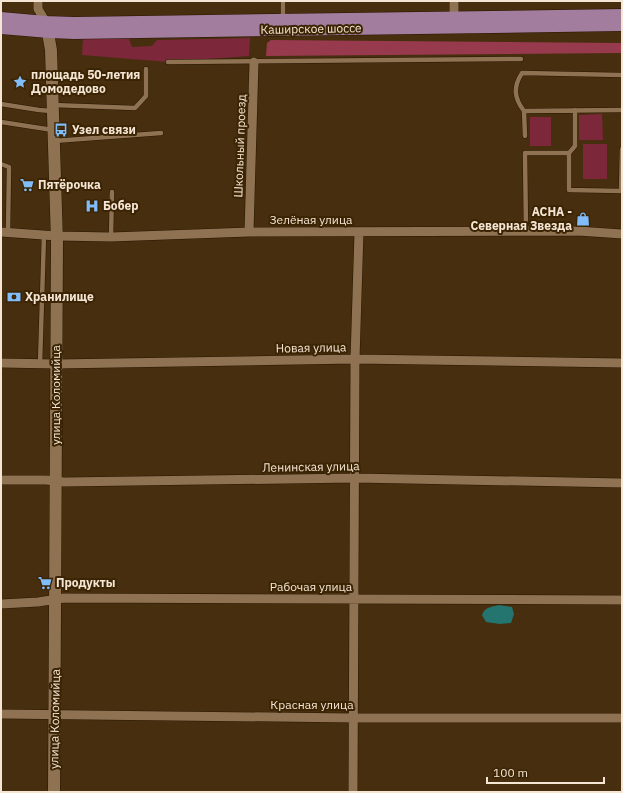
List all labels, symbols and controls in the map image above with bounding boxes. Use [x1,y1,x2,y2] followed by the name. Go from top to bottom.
[260,20,362,37] street label: Каширское шоссе
[31,67,140,96] place label: площадь 50-летия Домодедово
[12,74,28,90] place icon: площадь 50-летия Домодедово
[230,94,249,198] street label: Школьный проезд
[53,122,69,138] bus stop icon: Узел связи
[72,122,136,137] place label: Узел связи
[19,177,35,193] supermarket icon: Пятёрочка
[38,177,101,192] place label: Пятёрочка
[84,198,100,214] hospital icon: Бобер
[103,198,138,213] place label: Бобер
[471,204,572,233] place label: АСНА - Северная Звезда
[575,211,591,227] shop icon: АСНА - Северная Звезда
[269,212,353,227] street label: Зелёная улица
[6,289,22,305] bank icon: Хранилище
[25,289,94,304] place label: Хранилище
[275,339,347,356] street label: Новая улица
[48,344,63,445] street label: улица Коломийца
[262,458,360,475] street label: Ленинская улица
[37,575,53,591] supermarket icon: Продукты
[56,575,115,590] place label: Продукты
[270,579,353,594] street label: Рабочая улица
[46,668,63,769] street label: улица Коломийца
[270,697,354,712] street label: Красная улица
[487,759,604,785] scale bar
[493,765,528,780] text: 100 m

